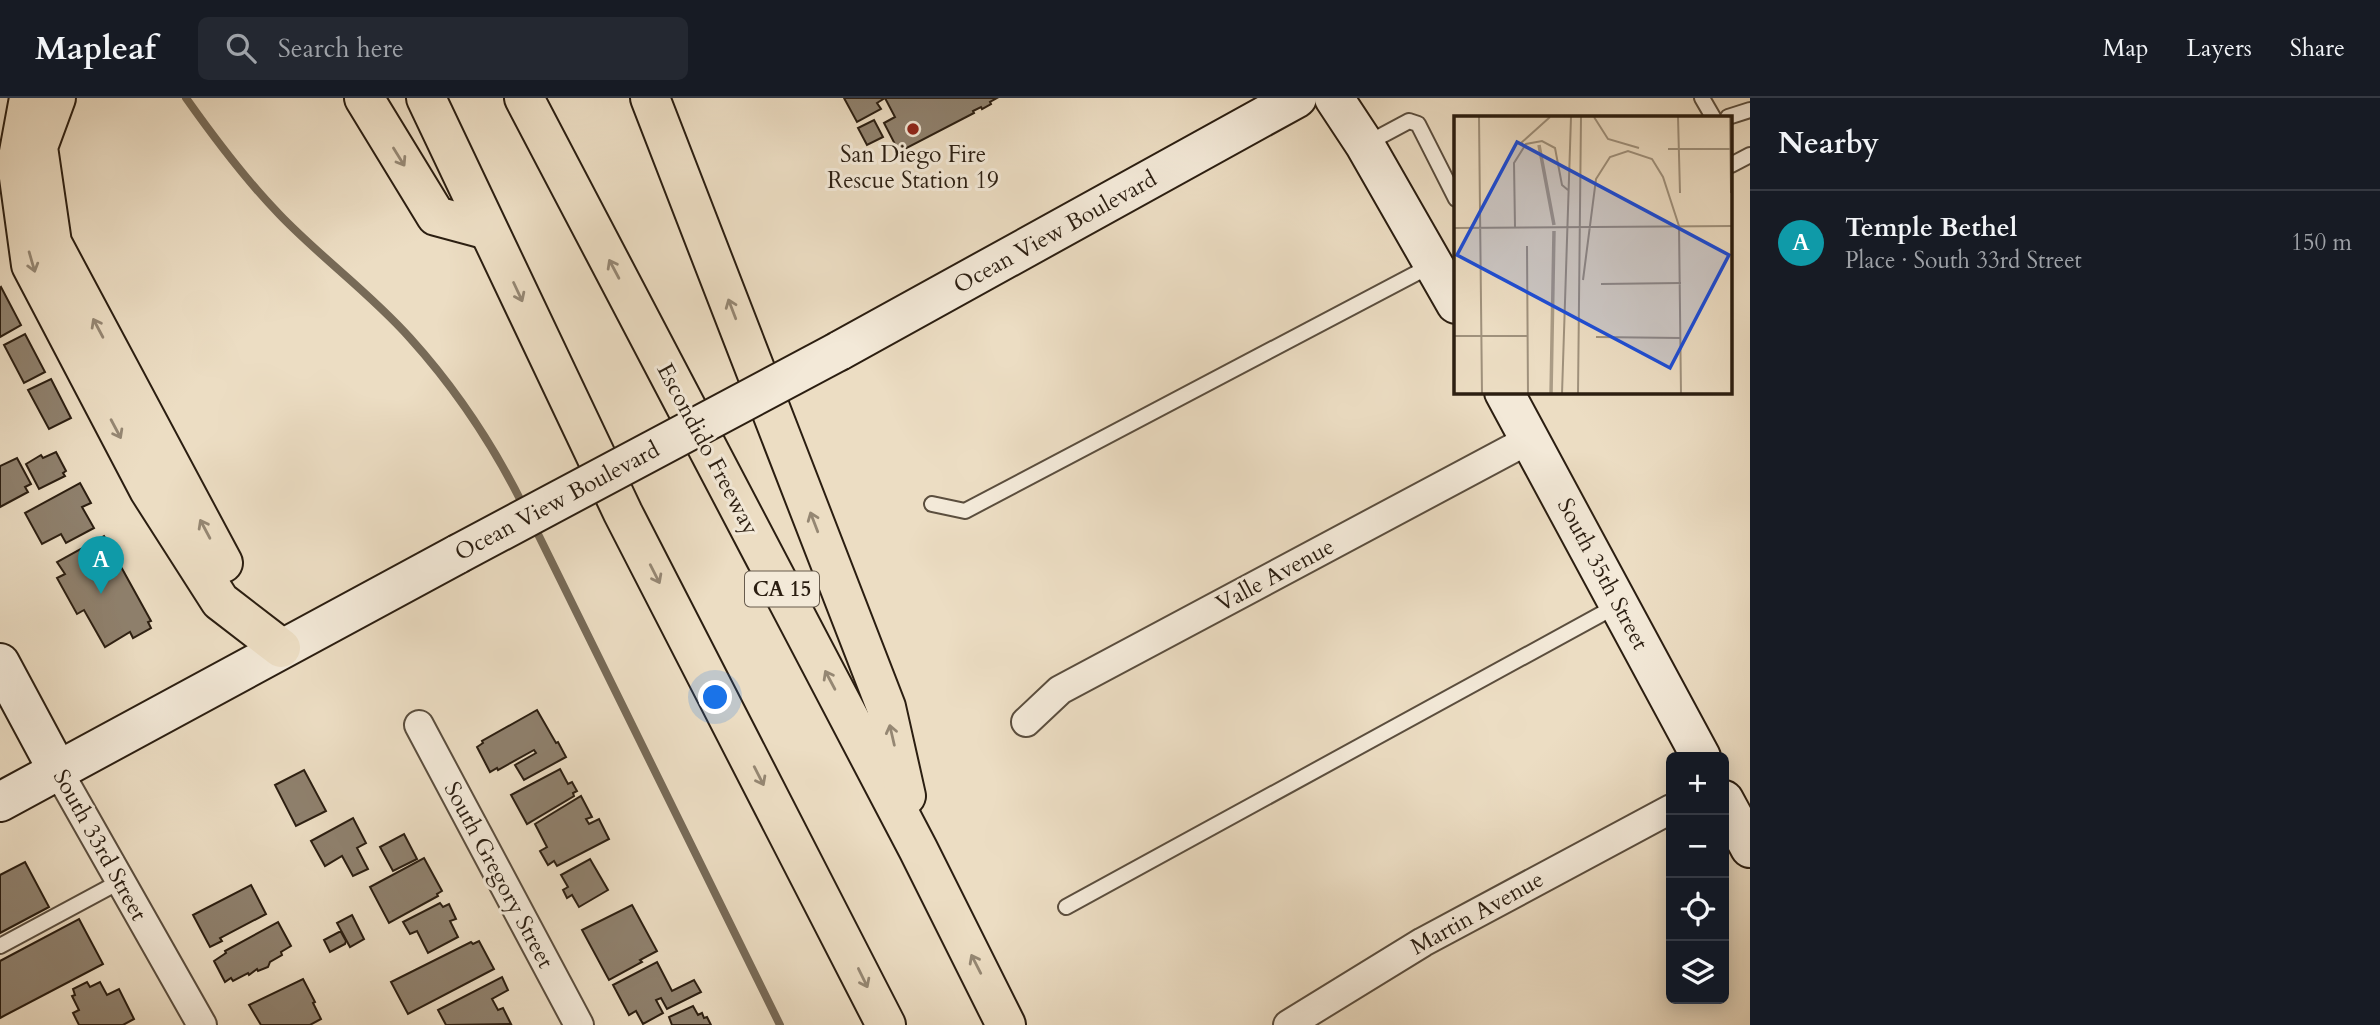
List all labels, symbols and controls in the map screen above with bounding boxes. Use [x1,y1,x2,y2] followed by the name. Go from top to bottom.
[198,17,688,80] search box
[35,26,156,71] text: Mapleaf
[222,29,260,67] icon: search
[278,31,404,66] text: Search here
[2103,32,2149,65] text: Map
[2187,32,2252,65] text: Layers
[2290,32,2345,65] text: Share
[1454,116,1732,394] inset map
[905,121,921,137] marker: San Diego Fire Rescue Station 19
[1778,123,1879,164] text: Nearby
[827,139,999,196] place label: San Diego Fire Rescue Station 19
[392,146,406,166] one-way arrow
[948,163,1163,301] street label: Ocean View Boulevard
[1845,210,2017,245] text: Temple Bethel
[1792,227,1810,258] text: A
[2291,227,2352,258] text: 150 m
[1845,245,2082,276] text: Place · South 33rd Street
[26,250,39,272] one-way arrow
[606,259,620,280] one-way arrow
[511,281,525,302] one-way arrow
[725,299,737,321] one-way arrow
[91,319,105,339] one-way arrow
[650,358,766,540] street label: Escondido Freeway
[110,418,124,439] one-way arrow
[449,434,665,568] street label: Ocean View Boulevard
[1550,493,1656,655] street label: South 35th Street
[807,511,819,533] one-way arrow
[198,519,211,540] one-way arrow
[1210,531,1340,619] street label: Valle Avenue
[78,536,124,594] pin: A
[648,563,662,584] one-way arrow
[745,572,819,606] road number: CA 15
[822,671,836,691] one-way arrow
[698,680,732,714] your location
[885,724,898,747] one-way arrow
[1666,752,1729,1004] map controls
[1666,752,1729,815] button: +
[46,764,154,926] street label: South 33rd Street
[753,765,767,786] one-way arrow
[437,776,561,974] street label: South Gregory Street
[1666,815,1729,878] button: −
[1405,864,1549,962] street label: Martin Avenue
[1666,878,1729,941] button: locate
[1666,941,1729,1004] button: layers
[968,954,982,975] one-way arrow
[857,967,871,988] one-way arrow

